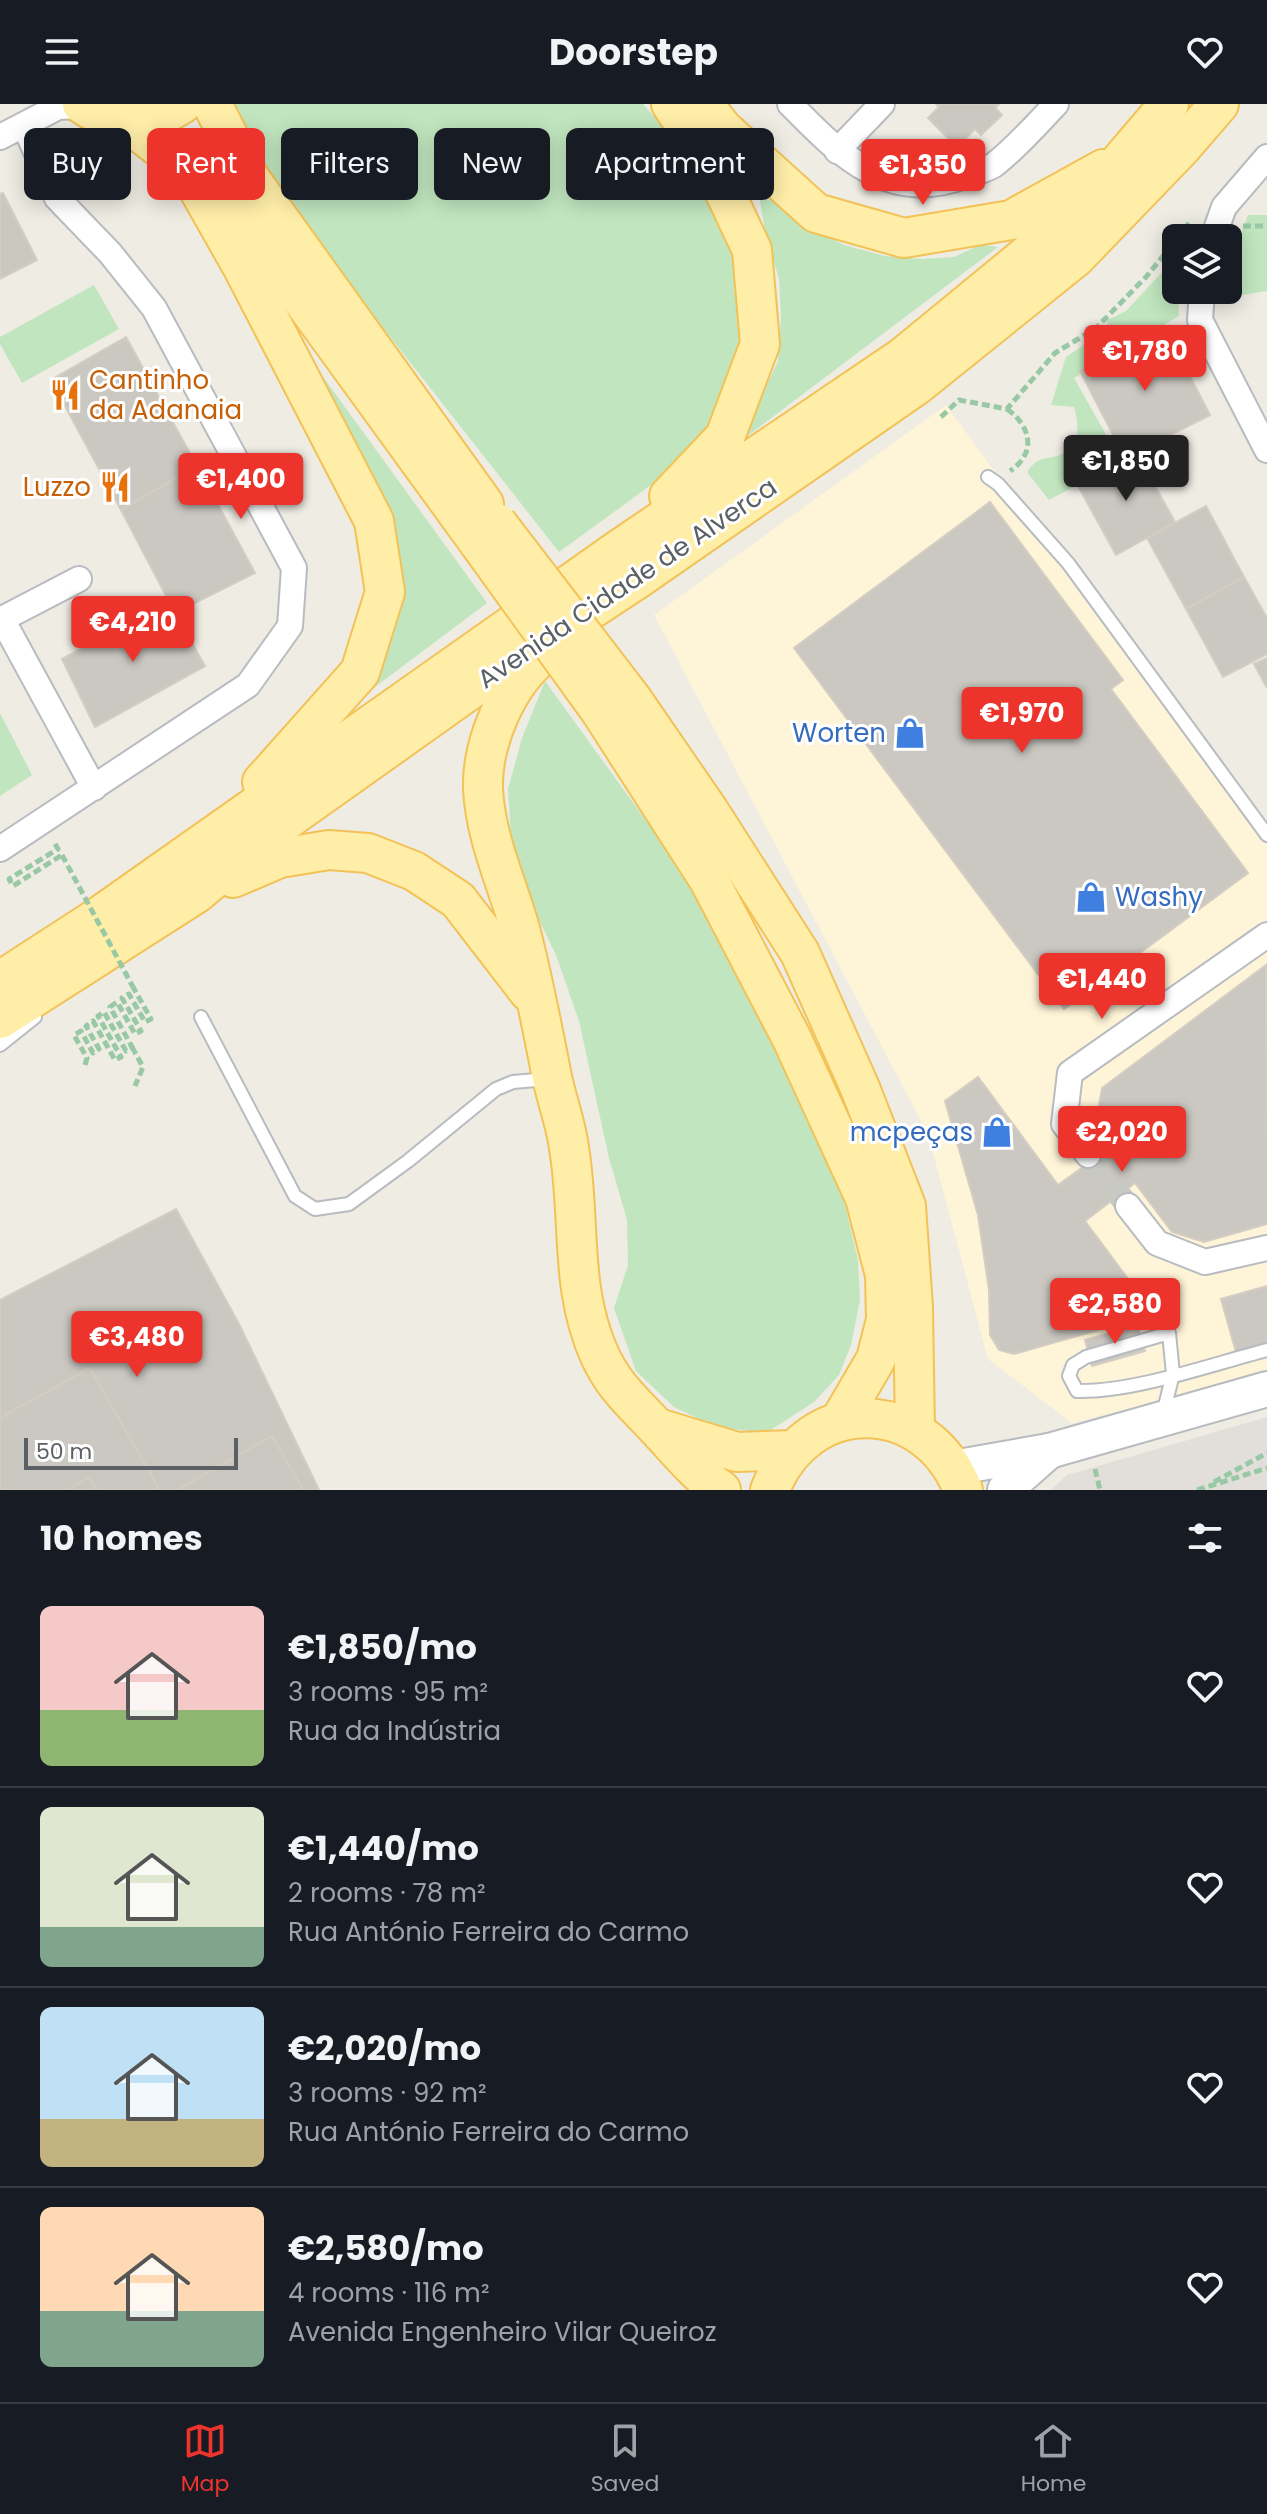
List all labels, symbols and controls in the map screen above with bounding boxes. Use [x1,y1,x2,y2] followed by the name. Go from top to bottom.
[549,27,718,78] text: Doorstep
[40,30,84,74] icon: menu
[1183,30,1227,74] icon: heart
[24,128,131,200] chip: Buy
[147,128,265,200] chip: Rent
[281,128,418,200] chip: Filters
[434,128,550,200] chip: New
[566,128,774,200] chip: Apartment
[858,139,988,207] pin: €1,350
[879,147,967,183] text: €1,350
[1162,224,1242,304] map controls
[1162,224,1242,304] button: layers
[1080,325,1210,393] pin: €1,780
[1102,333,1188,369] text: €1,780
[89,362,242,428] place label: Cantinho da Adanaia
[48,378,82,412] restaurant icon: Cantinho da Adanaia
[1061,435,1191,503] pin: €1,850
[1082,443,1170,479] text: €1,850
[176,453,306,521] pin: €1,400
[196,461,286,497] text: €1,400
[23,469,91,505] place label: Luzzo
[470,469,784,697] street label: Avenida Cidade de Alverca
[98,470,132,504] restaurant icon: Luzzo
[68,596,198,664] pin: €4,210
[89,604,177,640] text: €4,210
[957,687,1087,755] pin: €1,970
[980,695,1064,731] text: €1,970
[792,715,886,751] place label: Worten
[893,716,927,750] shop icon: Worten
[1115,879,1203,915] place label: Washy
[1074,880,1108,914] shop icon: Washy
[1037,953,1167,1021] pin: €1,440
[1057,961,1147,997] text: €1,440
[1057,1106,1187,1174] pin: €2,020
[850,1114,973,1150] place label: mcpeças
[1076,1114,1168,1150] text: €2,020
[980,1115,1014,1149] shop icon: mcpeças
[1050,1278,1180,1346] pin: €2,580
[1068,1286,1162,1322] text: €2,580
[72,1311,202,1379] pin: €3,480
[89,1319,185,1355] text: €3,480
[24,1434,238,1470] scale bar
[36,1436,92,1467] text: 50 m
[40,1514,203,1562] text: 10 homes
[1183,1516,1227,1560] icon: filters
[288,1623,477,1671] text: €1,850/mo
[104,1638,200,1734] icon: home
[1183,1664,1227,1708] icon: heart
[288,1674,488,1710] text: 3 rooms · 95 m²
[288,1713,501,1749] text: Rua da Indústria
[288,1824,479,1872] text: €1,440/mo
[104,1839,200,1935] icon: home
[1183,1865,1227,1909] icon: heart
[288,1875,486,1911] text: 2 rooms · 78 m²
[288,1914,689,1950] text: Rua António Ferreira do Carmo
[288,2024,481,2072] text: €2,020/mo
[104,2039,200,2135] icon: home
[1183,2065,1227,2109] icon: heart
[288,2075,487,2111] text: 3 rooms · 92 m²
[288,2114,689,2150] text: Rua António Ferreira do Carmo
[288,2224,484,2272] text: €2,580/mo
[104,2239,200,2335] icon: home
[1183,2265,1227,2309] icon: heart
[288,2275,489,2311] text: 4 rooms · 116 m²
[288,2314,717,2350] text: Avenida Engenheiro Vilar Queiroz
[181,2419,229,2500] tab: Map
[591,2419,659,2500] tab: Saved
[1021,2419,1086,2500] tab: Home

